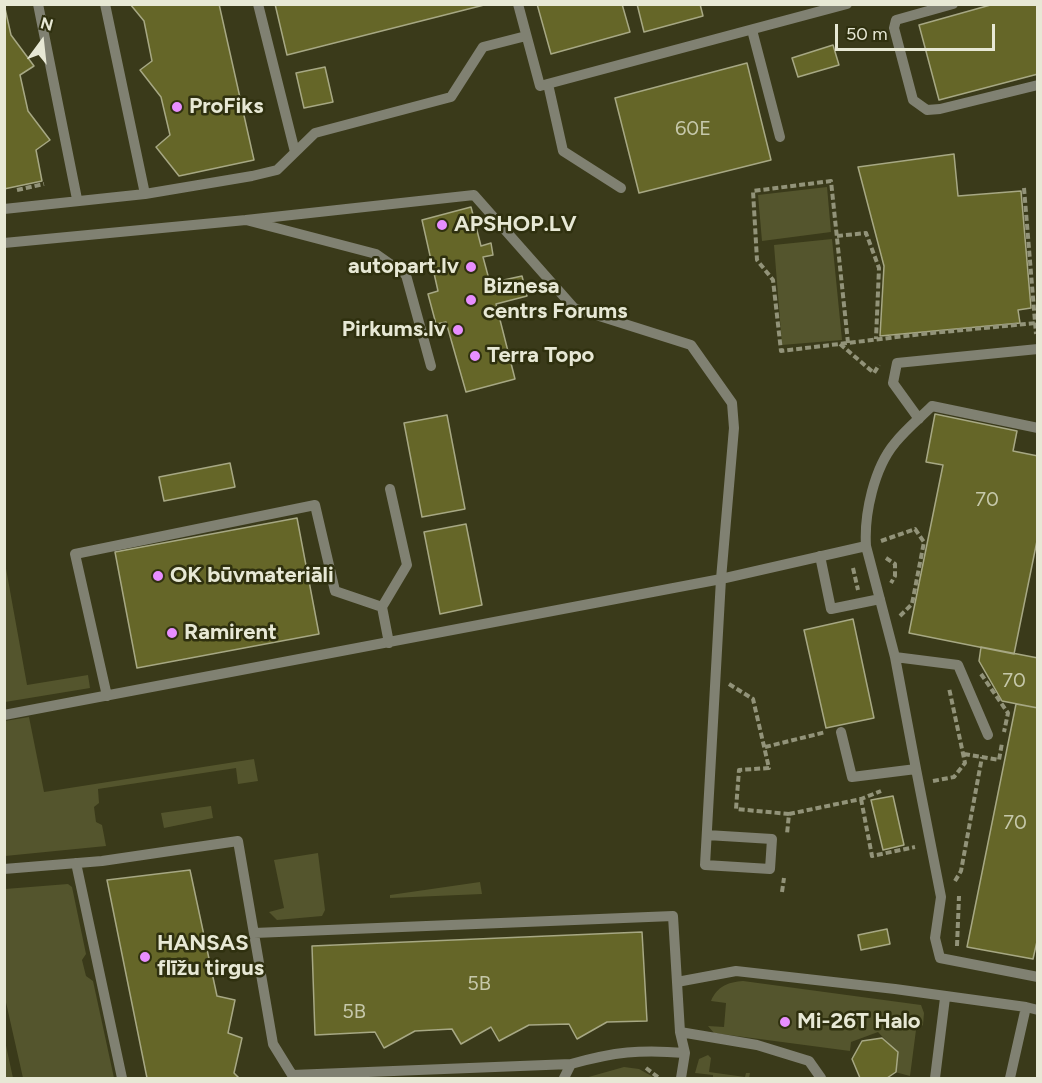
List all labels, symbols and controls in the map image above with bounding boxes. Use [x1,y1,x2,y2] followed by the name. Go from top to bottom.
[12,12,72,72] north arrow
[838,12,998,50] scale bar
[38,13,55,35] text: N
[846,23,888,45] text: 50 m
[189,94,263,120] place label: ProFiks
[170,100,184,114] marker: ProFiks
[675,117,711,141] house number: 60E
[454,212,577,238] place label: APSHOP.LV
[435,218,449,232] marker: APSHOP.LV
[348,254,459,280] place label: autopart.lv
[464,260,478,274] marker: autopart.lv
[483,274,627,326] place label: Biznesa centrs Forums
[464,293,478,307] marker: Biznesa centrs Forums
[342,317,446,343] place label: Pirkums.lv
[451,323,465,337] marker: Pirkums.lv
[487,343,594,369] place label: Terra Topo
[468,349,482,363] marker: Terra Topo
[975,488,999,512] house number: 70
[170,563,334,589] place label: OK būvmateriāli
[151,569,165,583] marker: OK būvmateriāli
[184,620,277,646] place label: Ramirent
[165,626,179,640] marker: Ramirent
[1002,669,1026,693] house number: 70
[1003,811,1027,835] house number: 70
[157,931,264,982] place label: HANSAS flīžu tirgus
[138,950,152,964] marker: HANSAS flīžu tirgus
[467,972,491,996] house number: 5B
[342,1000,366,1024] house number: 5B
[797,1009,921,1035] place label: Mi-26T Halo
[778,1015,792,1029] marker: Mi-26T Halo

